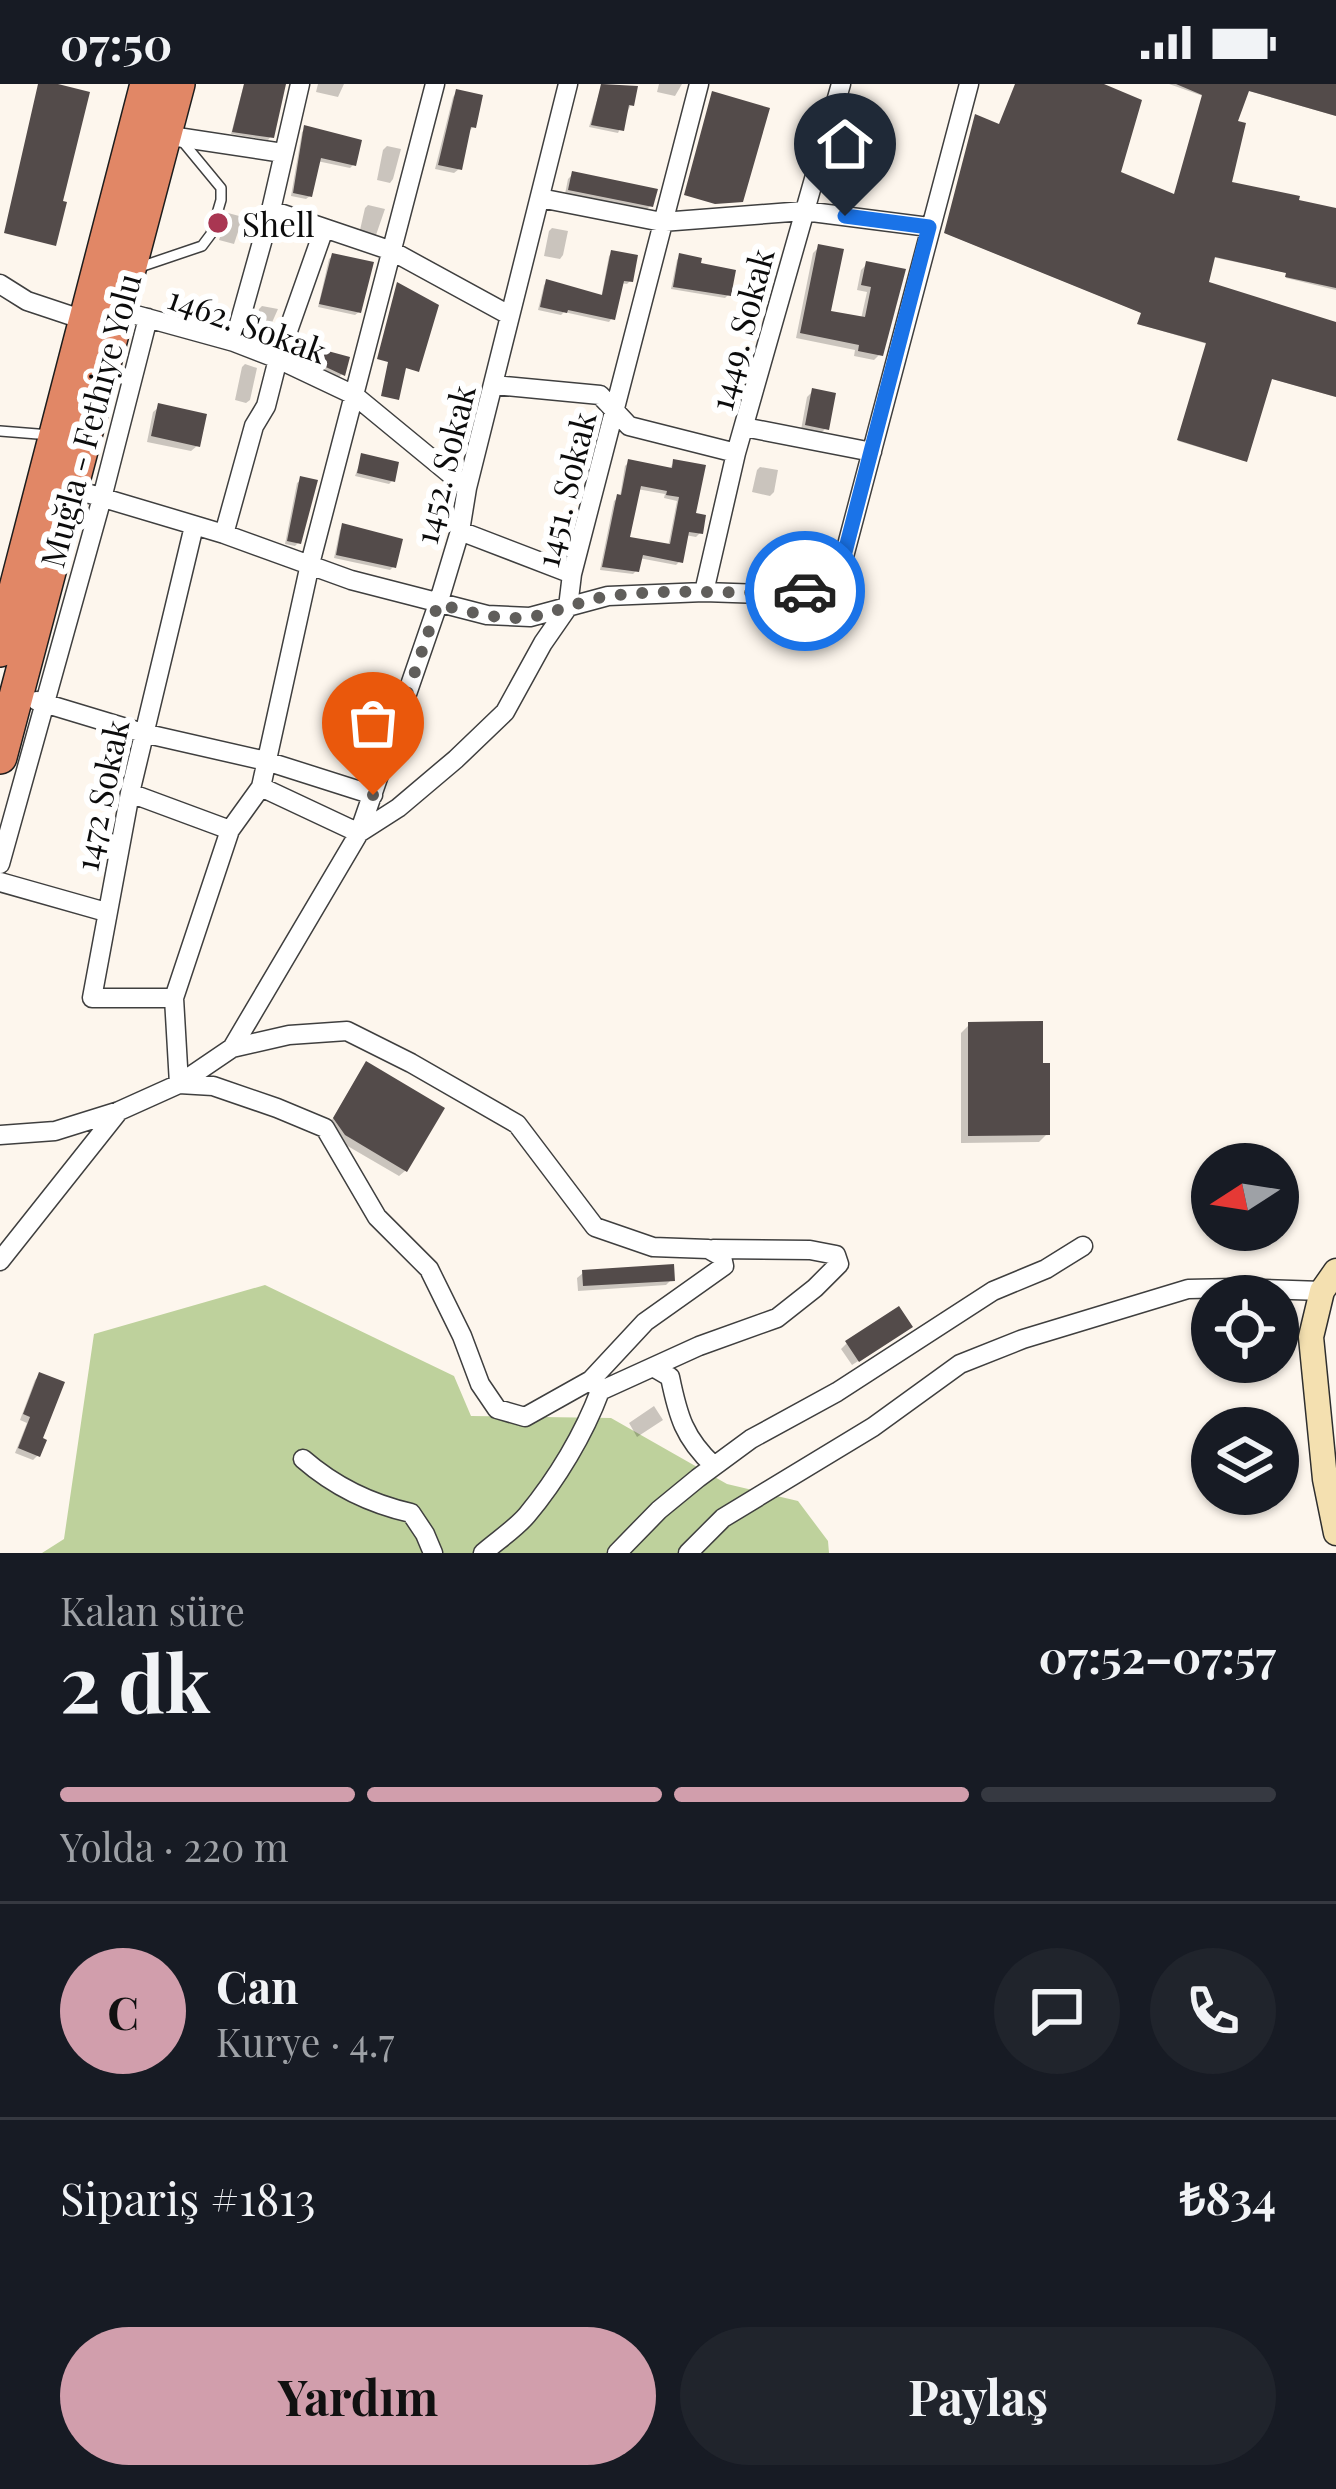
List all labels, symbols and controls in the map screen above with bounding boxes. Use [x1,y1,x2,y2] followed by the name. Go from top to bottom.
[60,12,172,72] text: 07:50
[794,93,896,216] pin
[812,111,878,177] icon: home
[242,201,315,245] place label: Shell
[205,210,231,236] marker: Shell
[697,243,783,415] street label: 1449. Sokak
[29,268,149,572] street label: Muğla - Fethiye Yolu
[163,274,333,372] street label: 1462. Sokak
[402,380,484,548] street label: 1452. Sokak
[523,407,605,571] street label: 1451. Sokak
[745,531,865,651] courier
[772,558,838,624] icon: car
[322,672,424,795] pin
[340,690,406,756] icon: bag
[63,715,137,875] street label: 1472 Sokak
[1191,1143,1299,1251] north arrow
[1191,1143,1299,1515] map controls
[1191,1275,1299,1383] button: locate
[1191,1407,1299,1515] button: layers
[60,1584,245,1636] text: Kalan süre
[1038,1625,1276,1685] text: 07:52–07:57
[60,1629,210,1733] text: 2 dk
[60,1820,289,1872] text: Yolda · 220 m
[994,1948,1120,2074] button: chat
[1150,1948,1276,2074] button: phone
[216,1955,299,2015] text: Can
[107,1981,139,2041] text: C
[216,2015,394,2067] text: Kurye · 4.7
[1180,2166,1276,2226] text: ₺834
[60,2167,315,2227] text: Sipariş #1813
[60,2327,656,2465] button: Yardım
[680,2327,1276,2465] button: Paylaş

